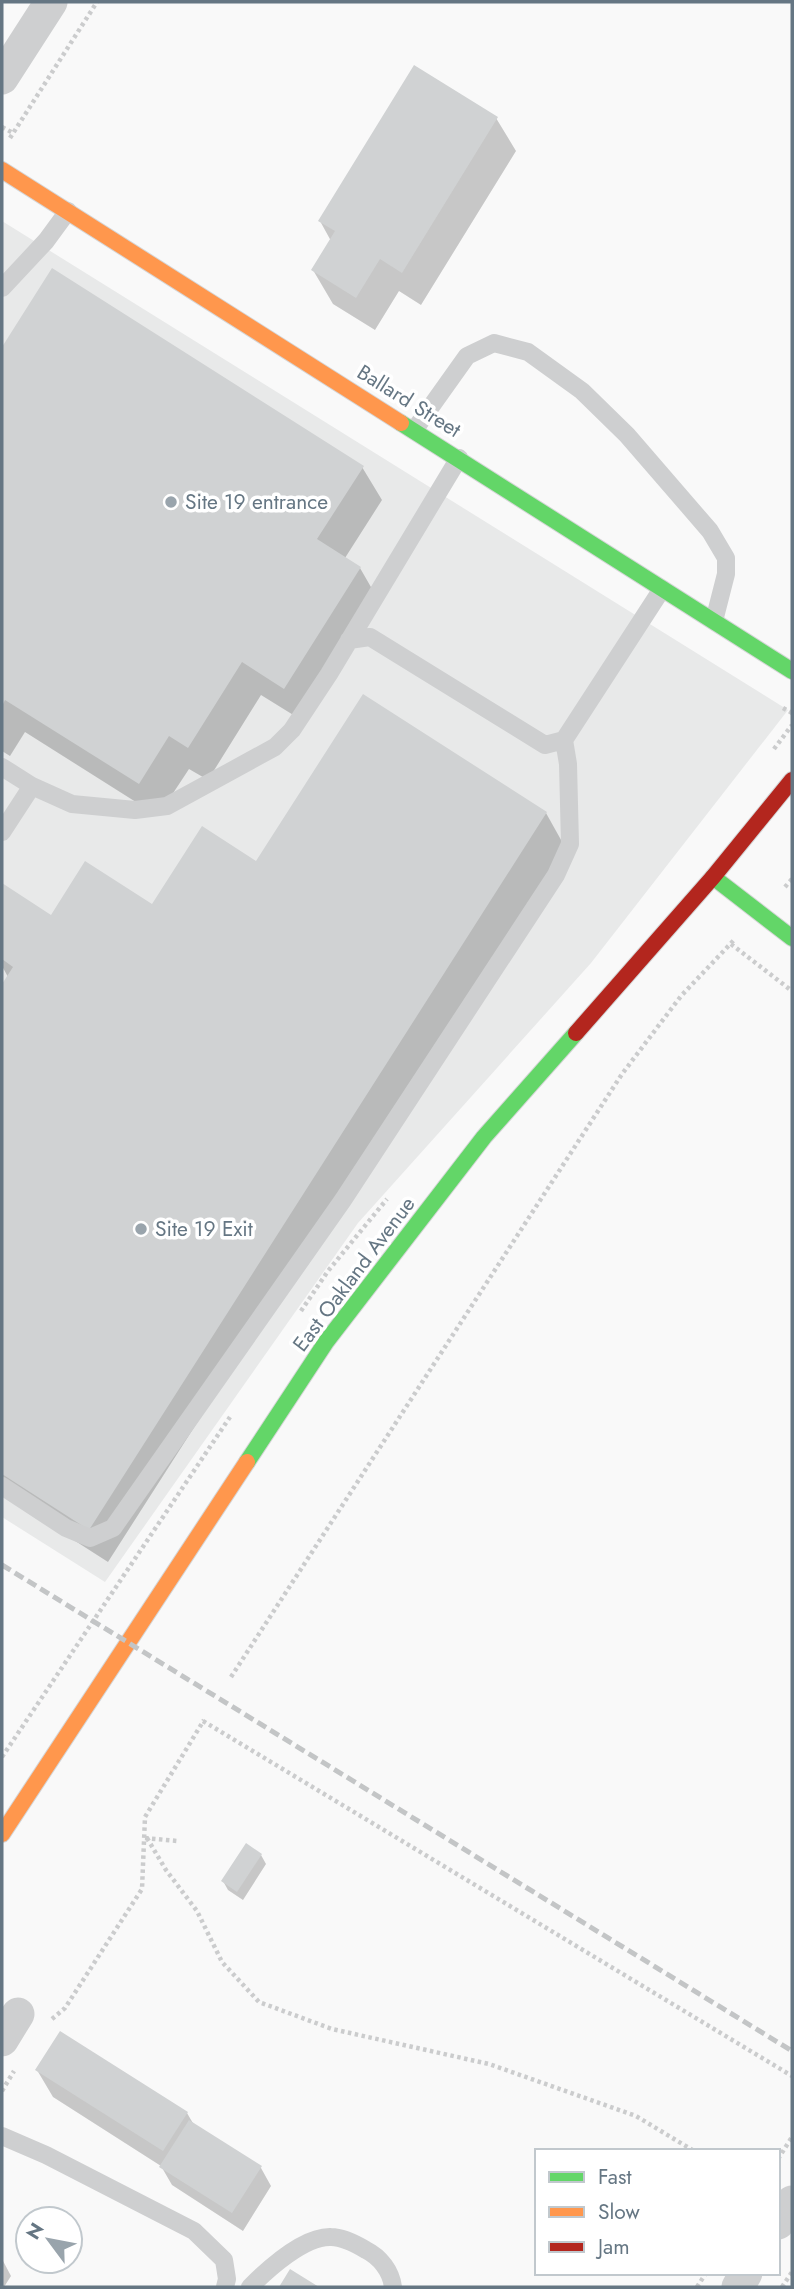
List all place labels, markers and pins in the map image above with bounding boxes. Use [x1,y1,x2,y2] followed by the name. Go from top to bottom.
[185,487,328,517] place label: Site 19 entrance
[163,494,179,510] marker: Site 19 entrance
[155,1214,253,1244] place label: Site 19 Exit
[133,1221,149,1237] marker: Site 19 Exit

